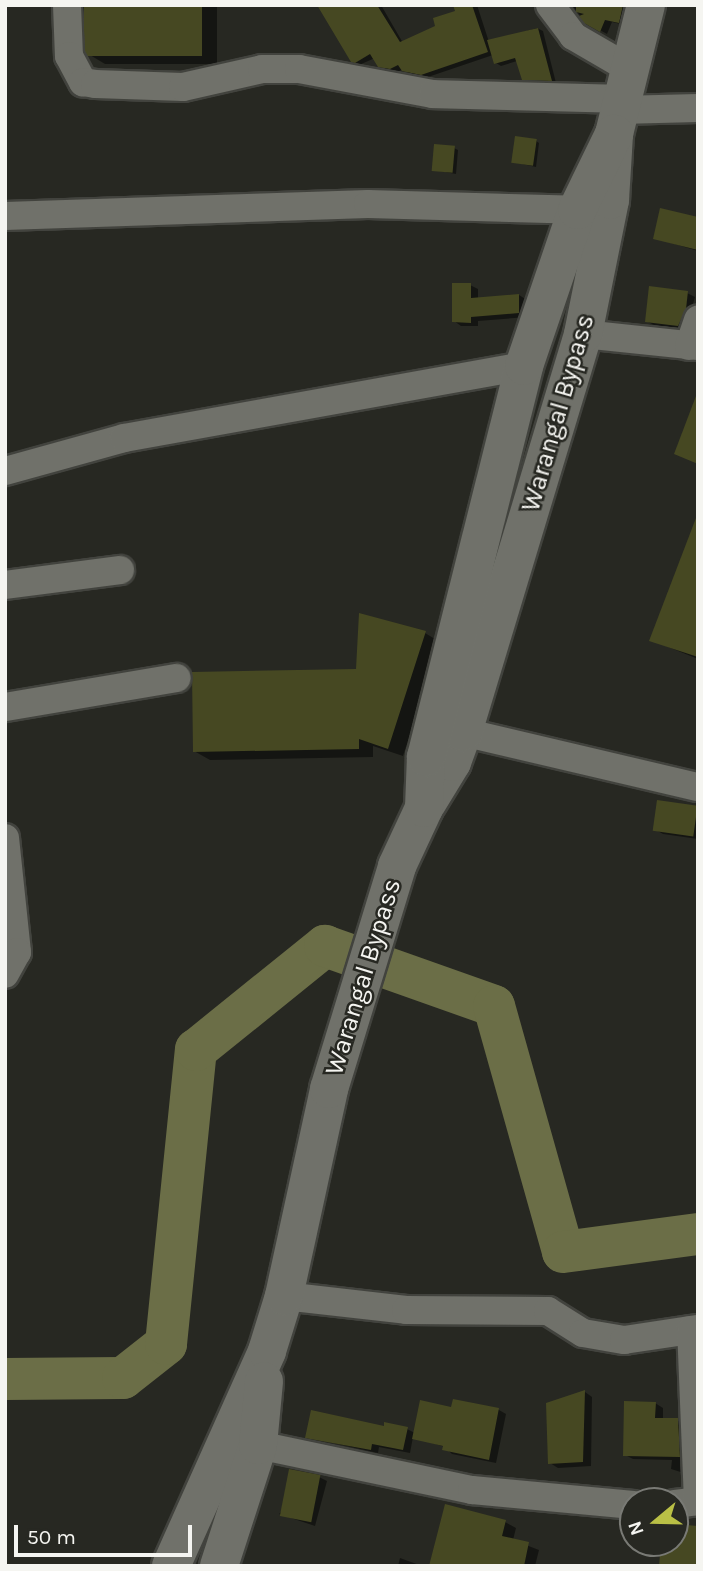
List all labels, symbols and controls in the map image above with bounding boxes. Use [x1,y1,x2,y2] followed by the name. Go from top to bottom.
[515,311,601,515] street label: Warangal Bypass
[318,875,408,1079] street label: Warangal Bypass
[619,1487,689,1557] north arrow
[18,1512,196,1556] scale bar
[623,1518,649,1538] text: N
[27,1525,76,1549] text: 50 m

